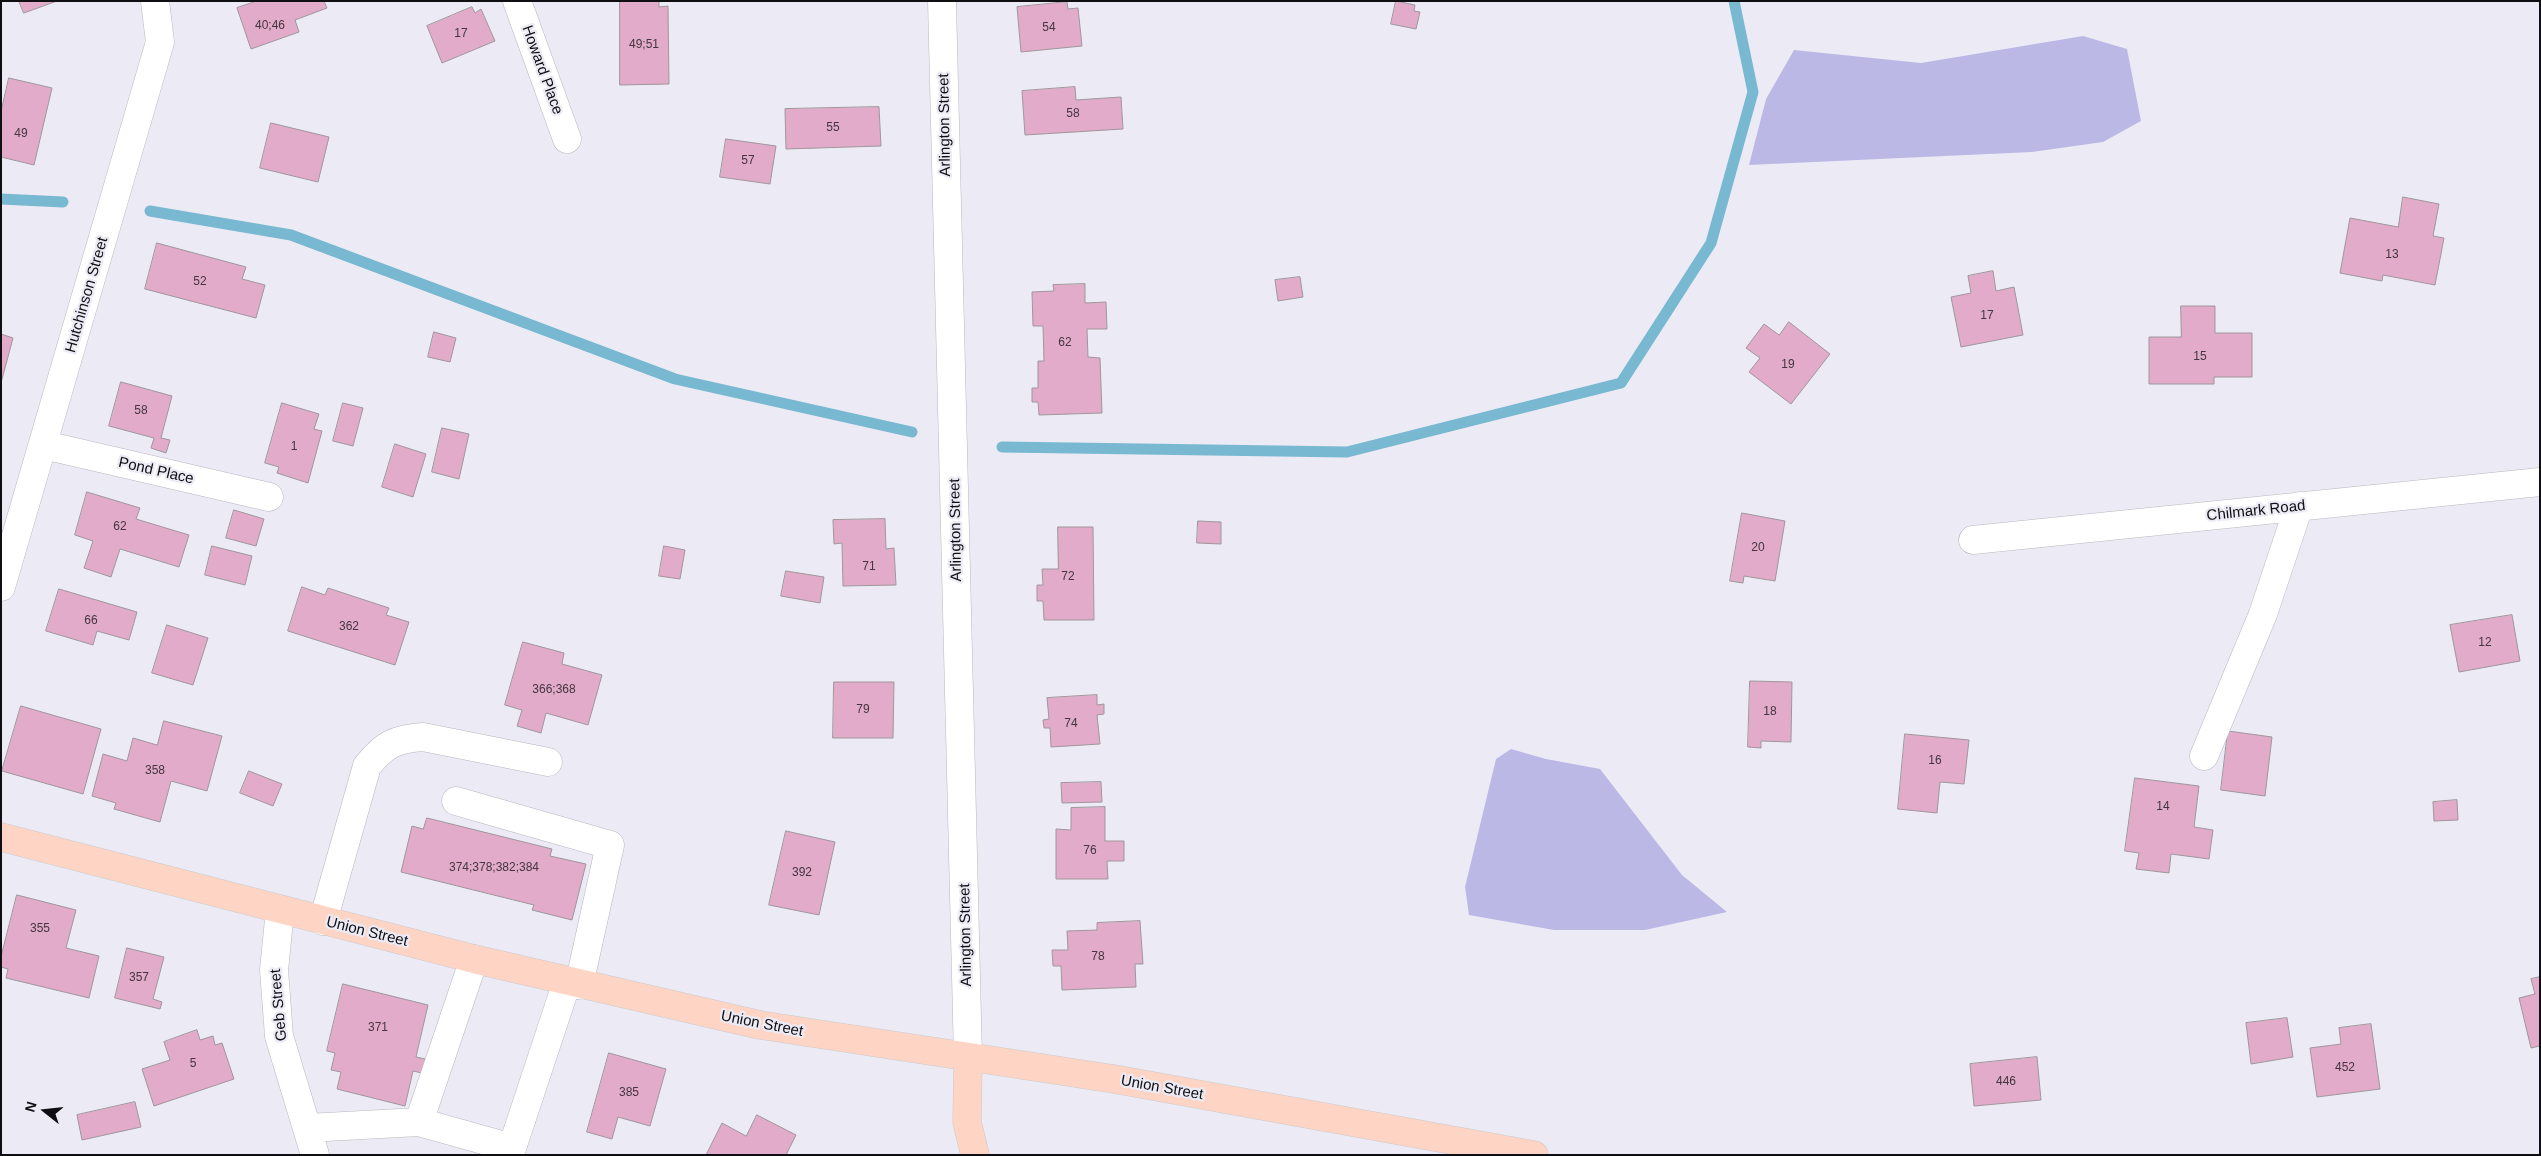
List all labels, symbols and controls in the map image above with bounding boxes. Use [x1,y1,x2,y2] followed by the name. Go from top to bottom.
[255,19,285,33] house number: 40;46
[1042,21,1056,35] house number: 54
[518,23,566,117] street label: Howard Place
[454,27,468,41] house number: 17
[629,38,659,52] house number: 49;51
[935,73,955,177] street label: Arlington Street
[1066,107,1080,121] house number: 58
[826,121,840,135] house number: 55
[14,127,28,141] house number: 49
[741,154,755,168] house number: 57
[62,235,112,355] street label: Hutchinson Street
[2385,248,2399,262] house number: 13
[193,275,207,289] house number: 52
[1980,309,1994,323] house number: 17
[1058,336,1072,350] house number: 62
[2193,350,2207,364] house number: 15
[1781,358,1795,372] house number: 19
[134,404,148,418] house number: 58
[291,440,297,454] house number: 1
[117,454,195,488] street label: Pond Place
[946,478,966,582] street label: Arlington Street
[2206,497,2306,525] street label: Chilmark Road
[113,520,127,534] house number: 62
[1751,541,1765,555] house number: 20
[862,560,876,574] house number: 71
[1061,570,1075,584] house number: 72
[84,614,98,628] house number: 66
[339,620,359,634] house number: 362
[2478,636,2492,650] house number: 12
[532,683,576,697] house number: 366;368
[856,703,870,717] house number: 79
[1763,705,1777,719] house number: 18
[1064,717,1078,731] house number: 74
[1928,754,1942,768] house number: 16
[145,764,165,778] house number: 358
[2156,800,2170,814] house number: 14
[1083,844,1097,858] house number: 76
[449,861,539,875] house number: 374;378;382;384
[792,866,812,880] house number: 392
[956,883,976,987] street label: Arlington Street
[324,913,410,951] street label: Union Street
[30,922,50,936] house number: 355
[1091,950,1105,964] house number: 78
[267,968,291,1042] street label: Geb Street
[129,971,149,985] house number: 357
[719,1007,805,1041] street label: Union Street
[368,1021,388,1035] house number: 371
[190,1057,196,1071] house number: 5
[2335,1061,2355,1075] house number: 452
[1119,1072,1205,1104] street label: Union Street
[1996,1075,2016,1089] house number: 446
[20,1086,70,1136] north arrow
[619,1086,639,1100] house number: 385
[21,1100,40,1114] text: N

